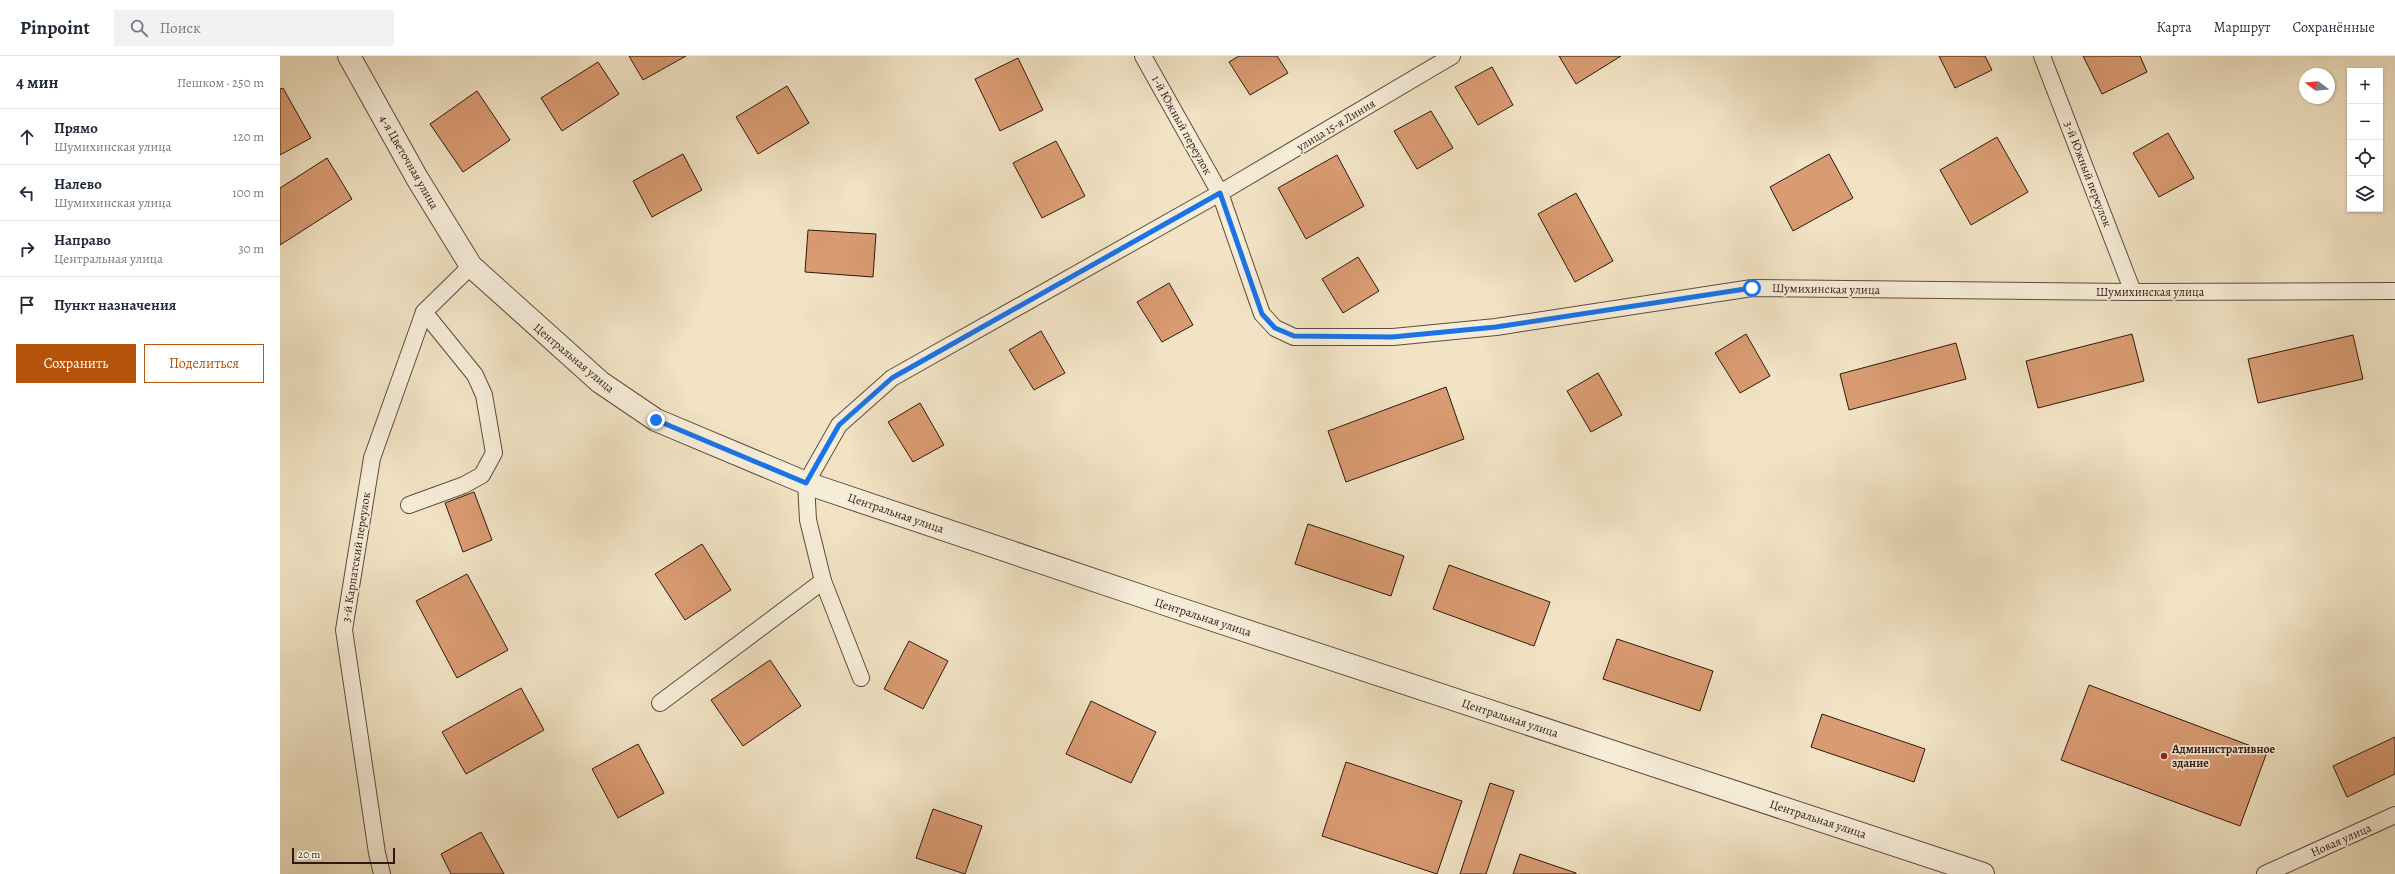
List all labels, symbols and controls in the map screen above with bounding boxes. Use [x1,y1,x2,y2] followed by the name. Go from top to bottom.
[114,10,394,46] search box
[20,15,90,41] text: Pinpoint
[128,17,150,39] icon: search
[160,18,201,38] text: Поиск
[2157,18,2192,37] text: Карта
[2214,18,2270,37] text: Маршрут
[2292,18,2375,37] text: Сохранённые
[2299,68,2335,104] north arrow
[2347,68,2383,212] map controls
[2347,68,2383,104] button: +
[16,71,59,94] text: 4 мин
[1148,72,1216,178] street label: 1-й Южный переулок
[177,74,264,91] text: Пешком · 250 m
[1293,95,1379,155] street label: улица 15-я Линия
[2347,104,2383,140] button: −
[376,112,443,212] street label: 4-я Цветочная улица
[54,118,98,138] text: Прямо
[2060,119,2116,229] street label: 3-й Южный переулок
[16,126,38,148] icon: ahead
[233,128,264,145] text: 120 m
[54,138,171,155] text: Шумихинская улица
[2347,140,2383,176] button: locate
[54,174,102,194] text: Налево
[2347,176,2383,212] button: layers
[16,182,38,204] icon: left
[232,184,264,201] text: 100 m
[54,194,171,211] text: Шумихинская улица
[54,230,111,250] text: Направо
[16,238,38,260] icon: right
[238,240,264,257] text: 30 m
[54,250,163,267] text: Центральная улица
[1743,279,1761,297] route start
[1772,280,1881,298] street label: Шумихинская улица
[2096,284,2205,300] street label: Шумихинская улица
[16,294,38,316] icon: arrive
[54,295,176,315] text: Пункт назначения
[530,320,618,397] street label: Центральная улица
[16,344,136,383] button: Сохранить
[144,344,264,383] button: Поделиться
[647,411,665,429] route end
[846,489,947,537] street label: Центральная улица
[338,491,374,623] street label: 3-й Карпатский переулок
[1153,594,1254,640] street label: Центральная улица
[1460,695,1561,741] street label: Центральная улица
[2171,741,2276,771] place label: Административное здание
[2159,751,2169,761] marker: Административное здание
[1768,796,1869,842] street label: Центральная улица
[2308,819,2374,861] street label: Новая улица
[292,846,395,865] scale bar
[298,847,320,862] text: 20 m

